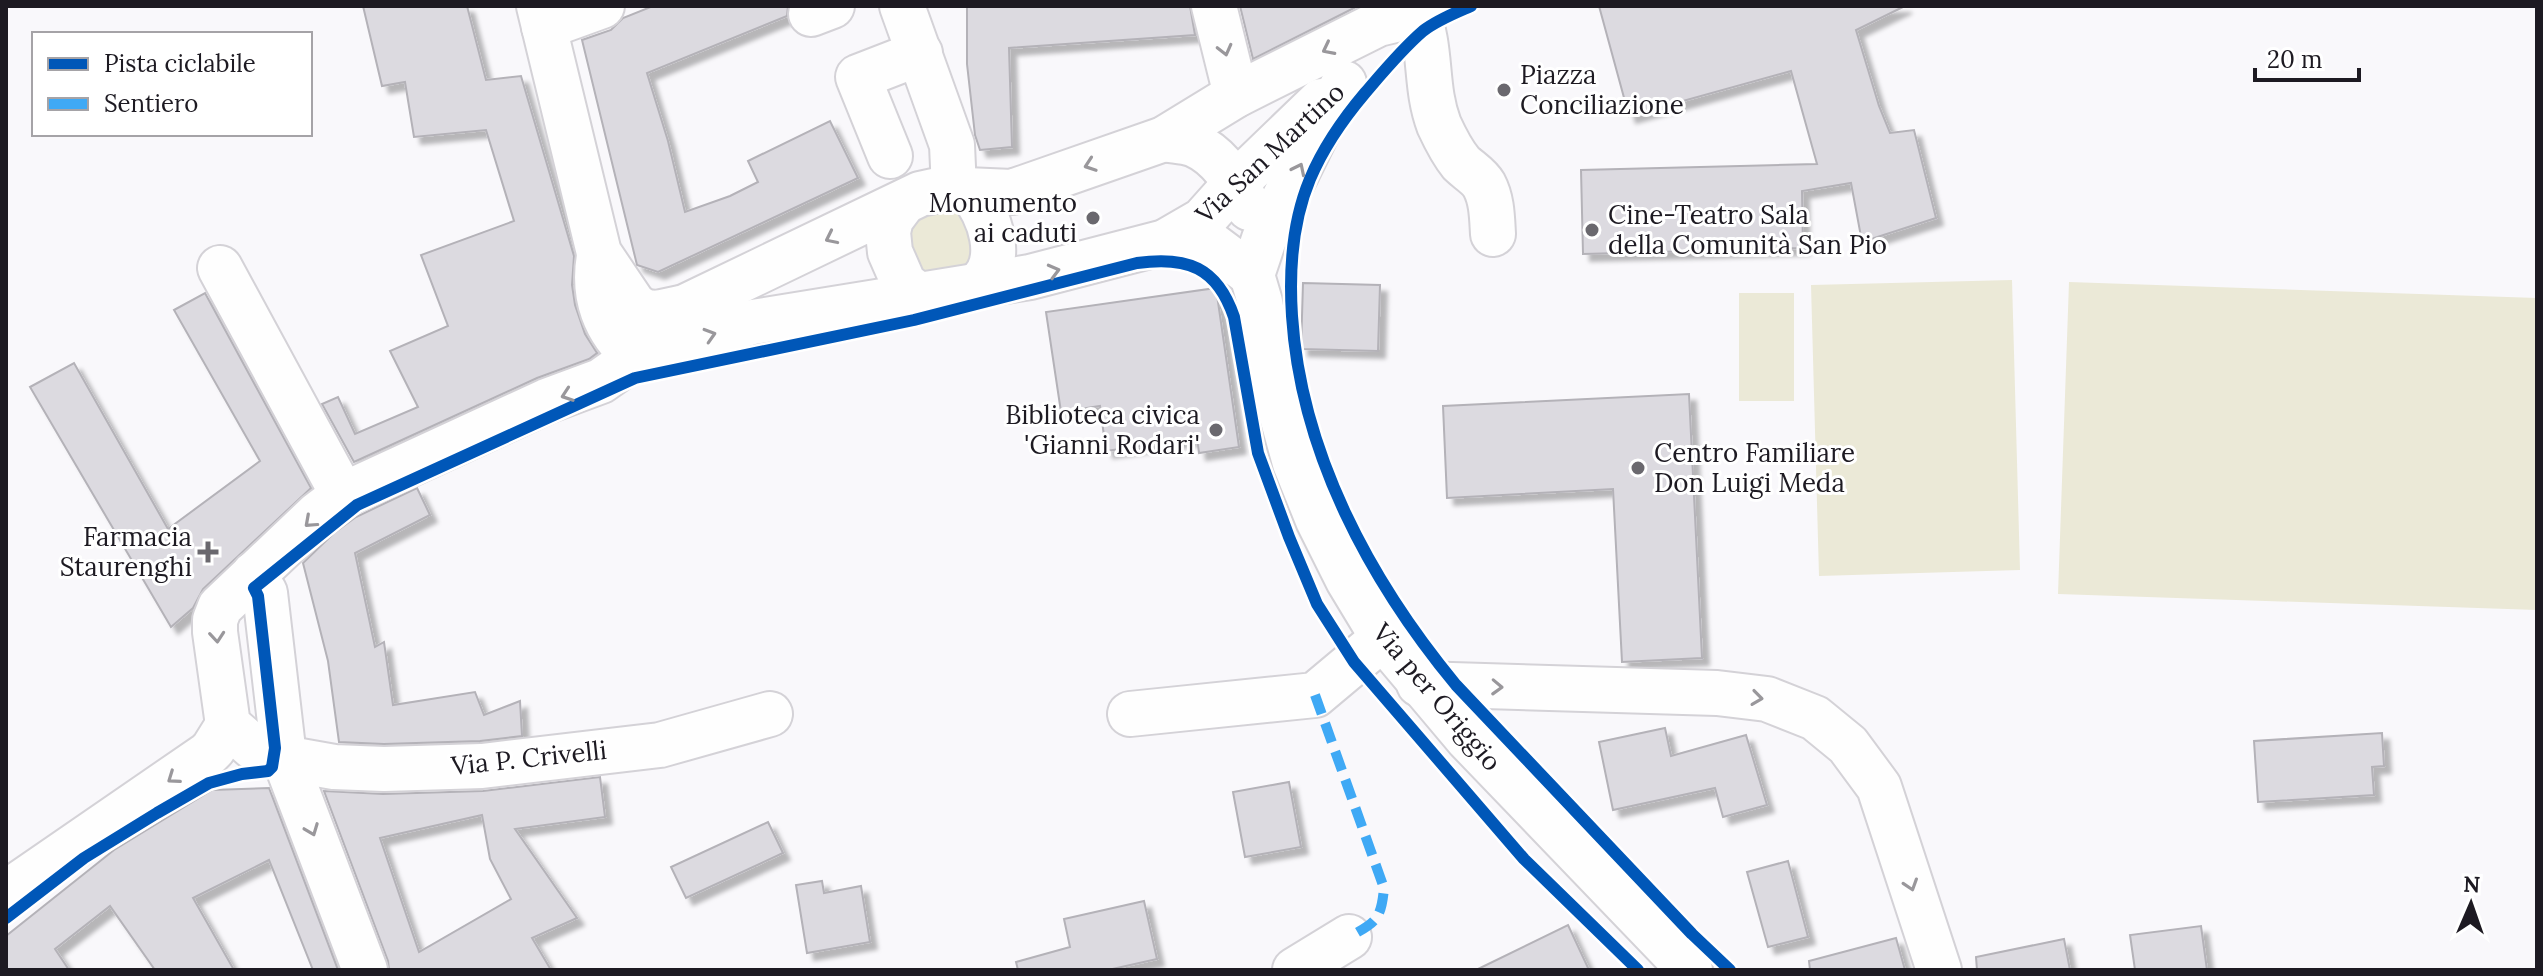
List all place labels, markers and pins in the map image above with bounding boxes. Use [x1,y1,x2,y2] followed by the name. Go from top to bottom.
[1520,58,1684,121] place label: Piazza Conciliazione
[1495,81,1513,99] marker: Piazza Conciliazione
[929,186,1077,249] place label: Monumento ai caduti
[1608,198,1887,261] place label: Cine-Teatro Sala della Comunità San Pio
[1084,209,1102,227] marker: Monumento ai caduti
[1583,221,1601,239] marker: Cine-Teatro Sala della Comunità San Pio
[1005,398,1200,461] place label: Biblioteca civica 'Gianni Rodari'
[1207,421,1225,439] marker: Biblioteca civica 'Gianni Rodari'
[1654,436,1855,499] place label: Centro Familiare Don Luigi Meda
[1629,459,1647,477] marker: Centro Familiare Don Luigi Meda
[60,520,192,583] place label: Farmacia Staurenghi
[199,543,217,561] marker: Farmacia Staurenghi

